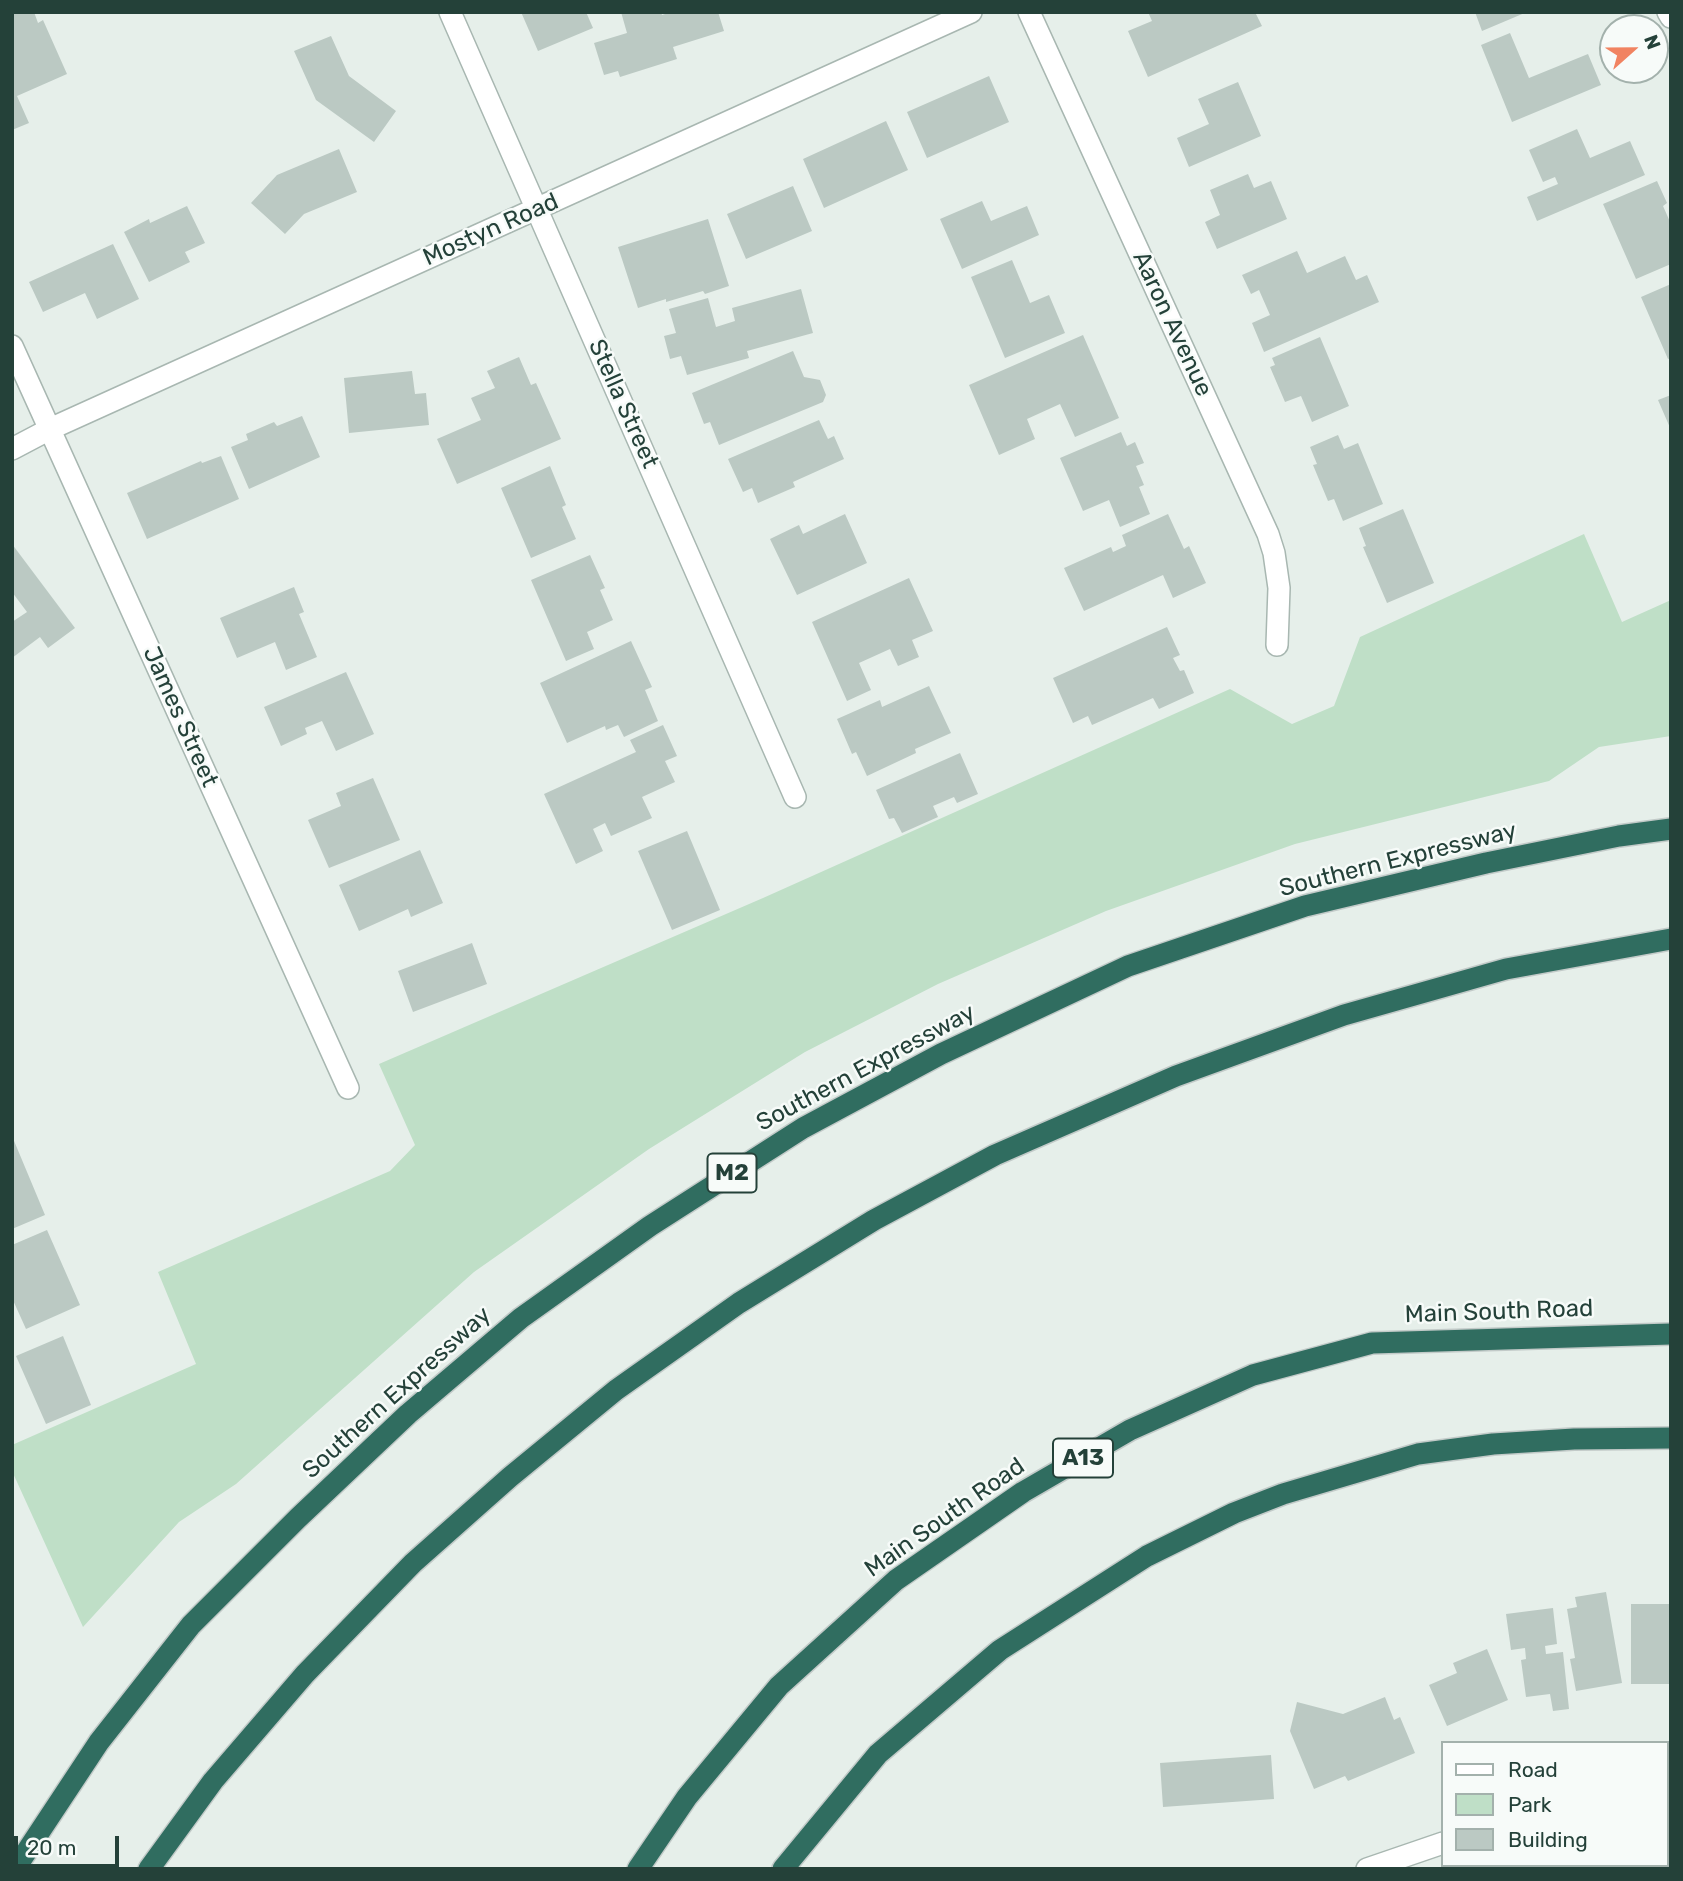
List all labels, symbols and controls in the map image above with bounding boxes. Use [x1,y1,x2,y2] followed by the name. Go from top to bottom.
[1599,14,1669,84] north arrow
[1639,32,1665,53] text: N
[419,187,563,273] street label: Mostyn Road
[1126,247,1218,401] street label: Aaron Avenue
[582,335,664,473] street label: Stella Street
[136,642,224,792] street label: James Street
[1276,817,1520,903] street label: Southern Expressway
[752,998,980,1138] street label: Southern Expressway
[708,1154,756,1192] road number: M2
[1404,1294,1594,1330] street label: Main South Road
[297,1301,497,1485] street label: Southern Expressway
[1053,1438,1113,1478] road number: A13
[860,1452,1030,1584] street label: Main South Road
[1442,1741,1669,1867] legend
[1508,1757,1558,1782] text: Road
[1508,1792,1552,1817] text: Park
[18,1822,122,1866] scale bar
[1508,1827,1588,1852] text: Building
[27,1835,76,1860] text: 20 m

